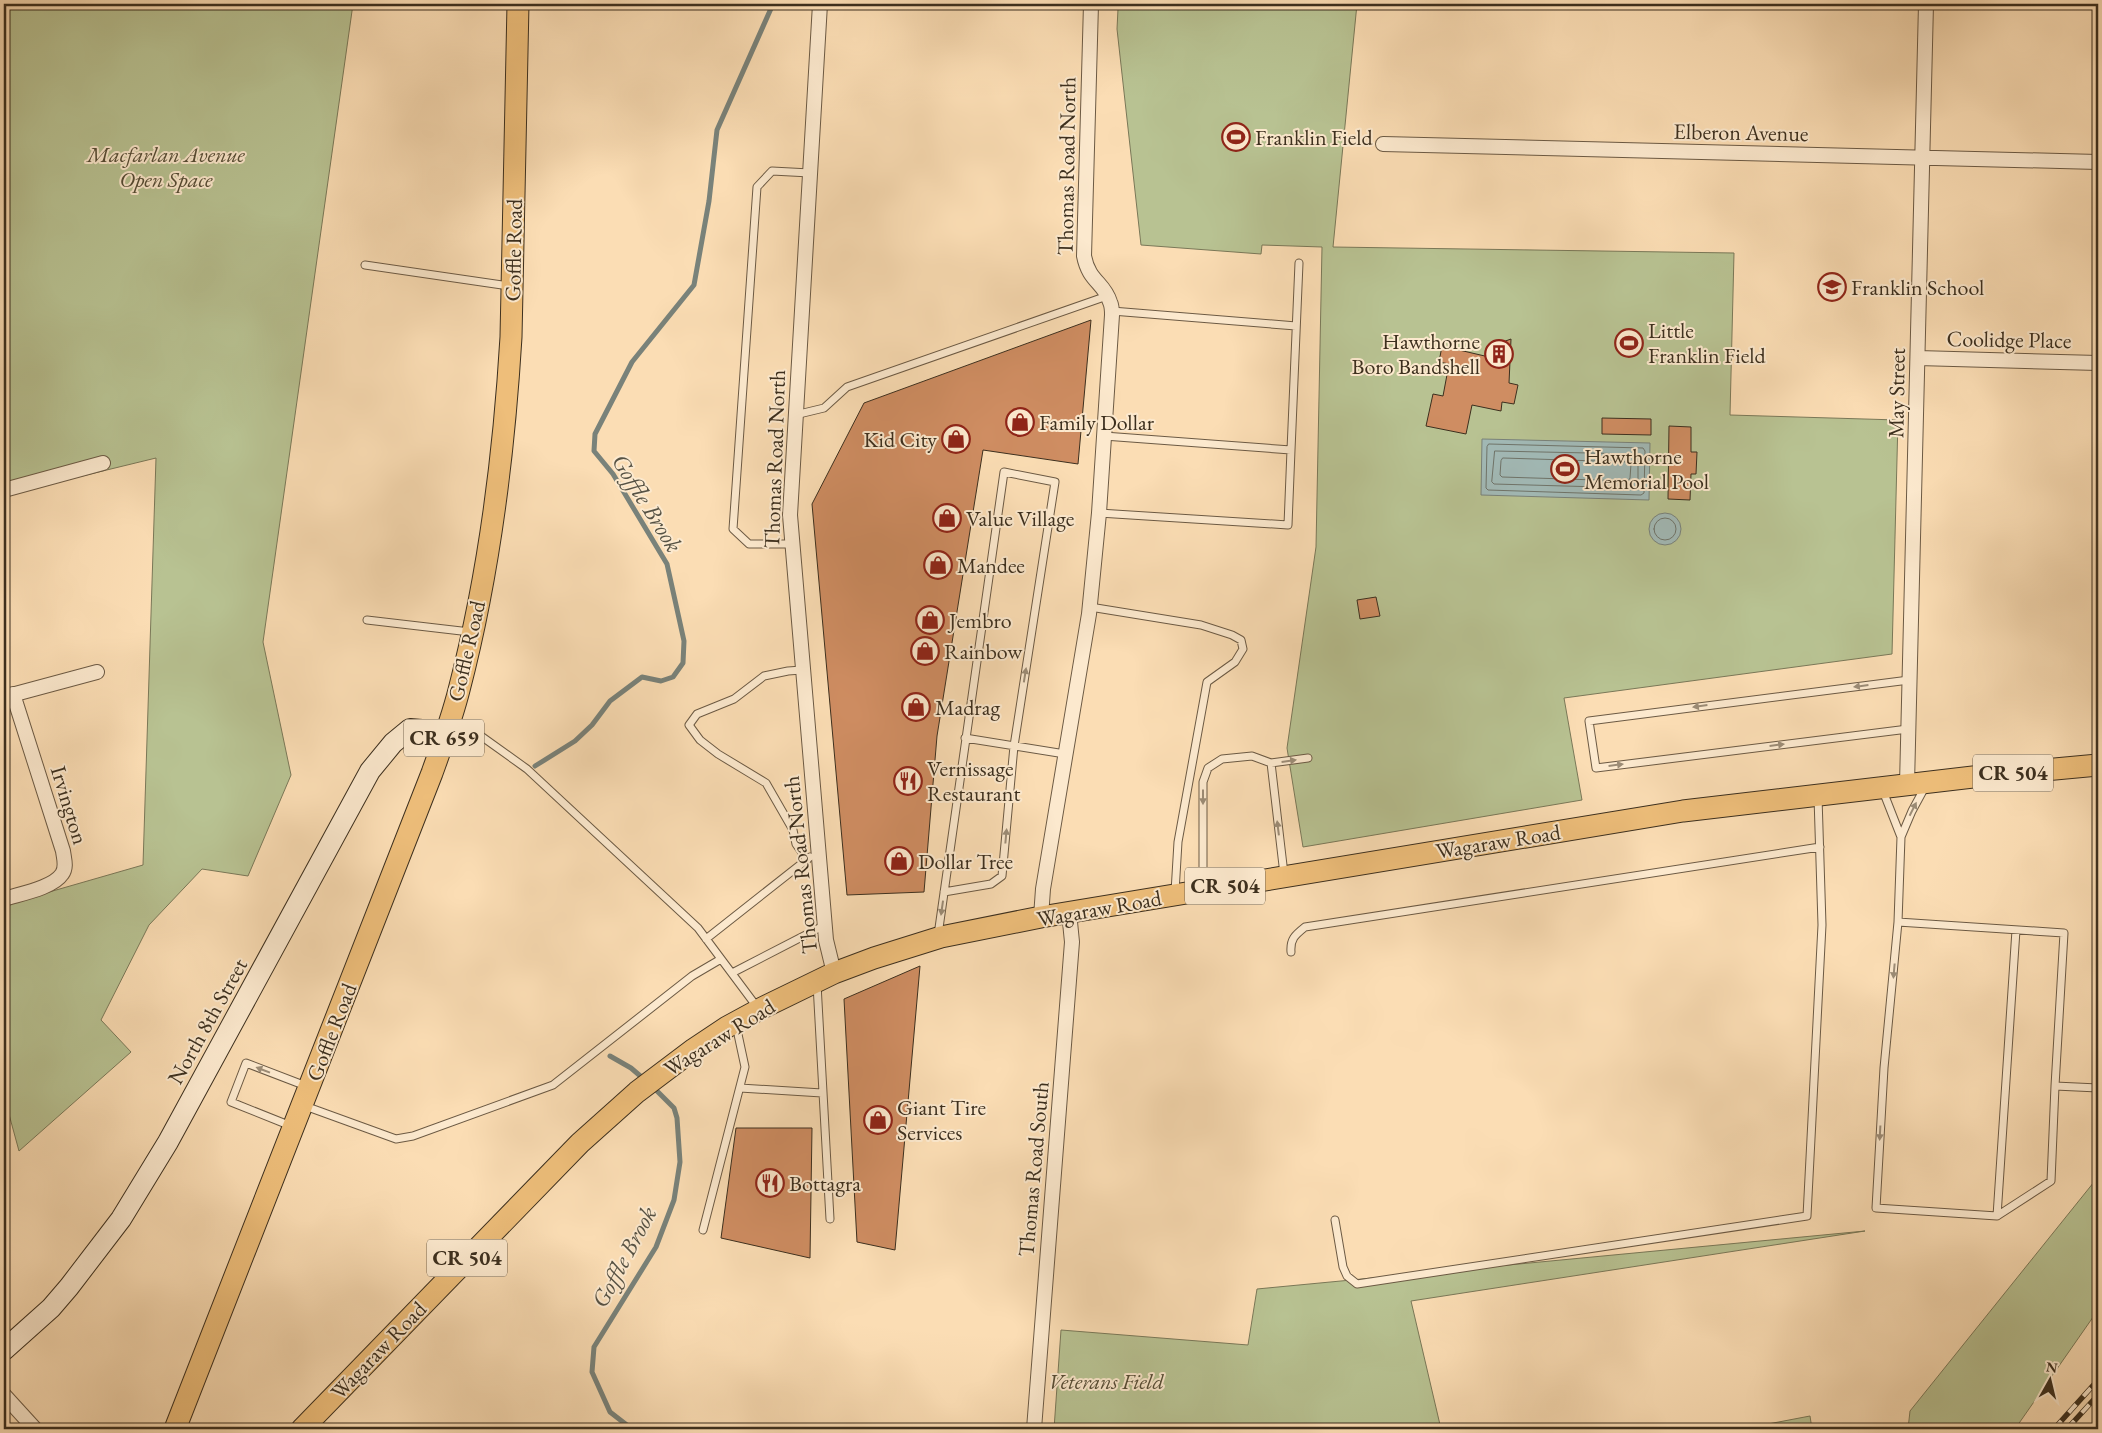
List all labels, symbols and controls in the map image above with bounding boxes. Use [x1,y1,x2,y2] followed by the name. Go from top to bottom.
[1050,76,1083,256] street label: Thomas Road North
[1673,117,1809,148] street label: Elberon Avenue
[1221,122,1251,152] sports icon: Franklin Field
[1255,123,1374,152] place label: Franklin Field
[85,140,245,194] park label: Macfarlan Avenue Open Space
[498,198,529,302] street label: Goffle Road
[1817,272,1847,302] school or university icon: Franklin School
[1851,273,1984,302] place label: Franklin School
[1648,316,1767,370] place label: Little Franklin Field
[1946,324,2072,355] street label: Coolidge Place
[1352,327,1480,381] place label: Hawthorne Boro Bandshell
[1614,328,1644,358] sports icon: Little Franklin Field
[1484,339,1514,369] building icon: Hawthorne Boro Bandshell
[1881,348,1912,438] street label: May Street
[757,369,792,549] street label: Thomas Road North
[1005,407,1035,437] shop icon: Family Dollar
[1039,408,1155,437] place label: Family Dollar
[941,424,971,454] shop icon: Kid City
[864,425,937,454] place label: Kid City
[1584,442,1709,496] place label: Hawthorne Memorial Pool
[605,448,690,558] water label: Goffle Brook
[1550,454,1580,484] sports icon: Hawthorne Memorial Pool
[932,503,962,533] shop icon: Value Village
[966,504,1075,533] place label: Value Village
[923,550,953,580] shop icon: Mandee
[957,551,1025,580] place label: Mandee
[441,597,492,704] street label: Goffle Road
[915,605,945,635] shop icon: Jembro
[947,606,1012,635] place label: Jembro
[910,636,940,666] shop icon: Rainbow
[944,637,1023,666] place label: Rainbow
[1021,667,1029,683] one-way arrow
[1853,682,1869,690] one-way arrow
[901,692,931,722] shop icon: Madrag
[935,693,1000,722] place label: Madrag
[1691,702,1707,710] one-way arrow
[404,720,484,756] road number: CR 659
[1769,741,1785,749] one-way arrow
[927,754,1020,808] place label: Vernissage Restaurant
[1973,754,2053,791] road number: CR 504
[1282,756,1298,764] one-way arrow
[1608,761,1624,769] one-way arrow
[44,762,95,848] street label: Irvington
[893,766,923,796] restaurant icon: Vernissage Restaurant
[777,775,824,955] street label: Thomas Road North
[1199,790,1207,806] one-way arrow
[1909,802,1917,816] one-way arrow
[1433,817,1564,866] street label: Wagaraw Road
[1274,820,1282,836] one-way arrow
[1002,828,1010,844] one-way arrow
[884,846,914,876] shop icon: Dollar Tree
[918,847,1013,876] place label: Dollar Tree
[1185,868,1265,904] road number: CR 504
[1034,883,1165,934] street label: Wagaraw Road
[938,900,946,916] one-way arrow
[161,953,254,1089] street label: North 8th Street
[1889,963,1897,979] one-way arrow
[300,978,364,1085] street label: Goffle Road
[658,991,781,1083] street label: Wagaraw Road
[256,1066,271,1073] one-way arrow
[1011,1080,1056,1258] street label: Thomas Road South
[897,1093,987,1147] place label: Giant Tire Services
[863,1105,893,1135] shop icon: Giant Tire Services
[1876,1125,1884,1141] one-way arrow
[755,1168,785,1198] restaurant icon: Bottagra
[789,1169,861,1198] place label: Bottagra
[584,1201,663,1313] water label: Goffle Brook
[427,1240,507,1276] road number: CR 504
[324,1294,433,1406] street label: Wagaraw Road
[2024,1356,2074,1406] north arrow
[2045,1357,2059,1377] text: N
[1048,1367,1165,1396] park label: Veterans Field

